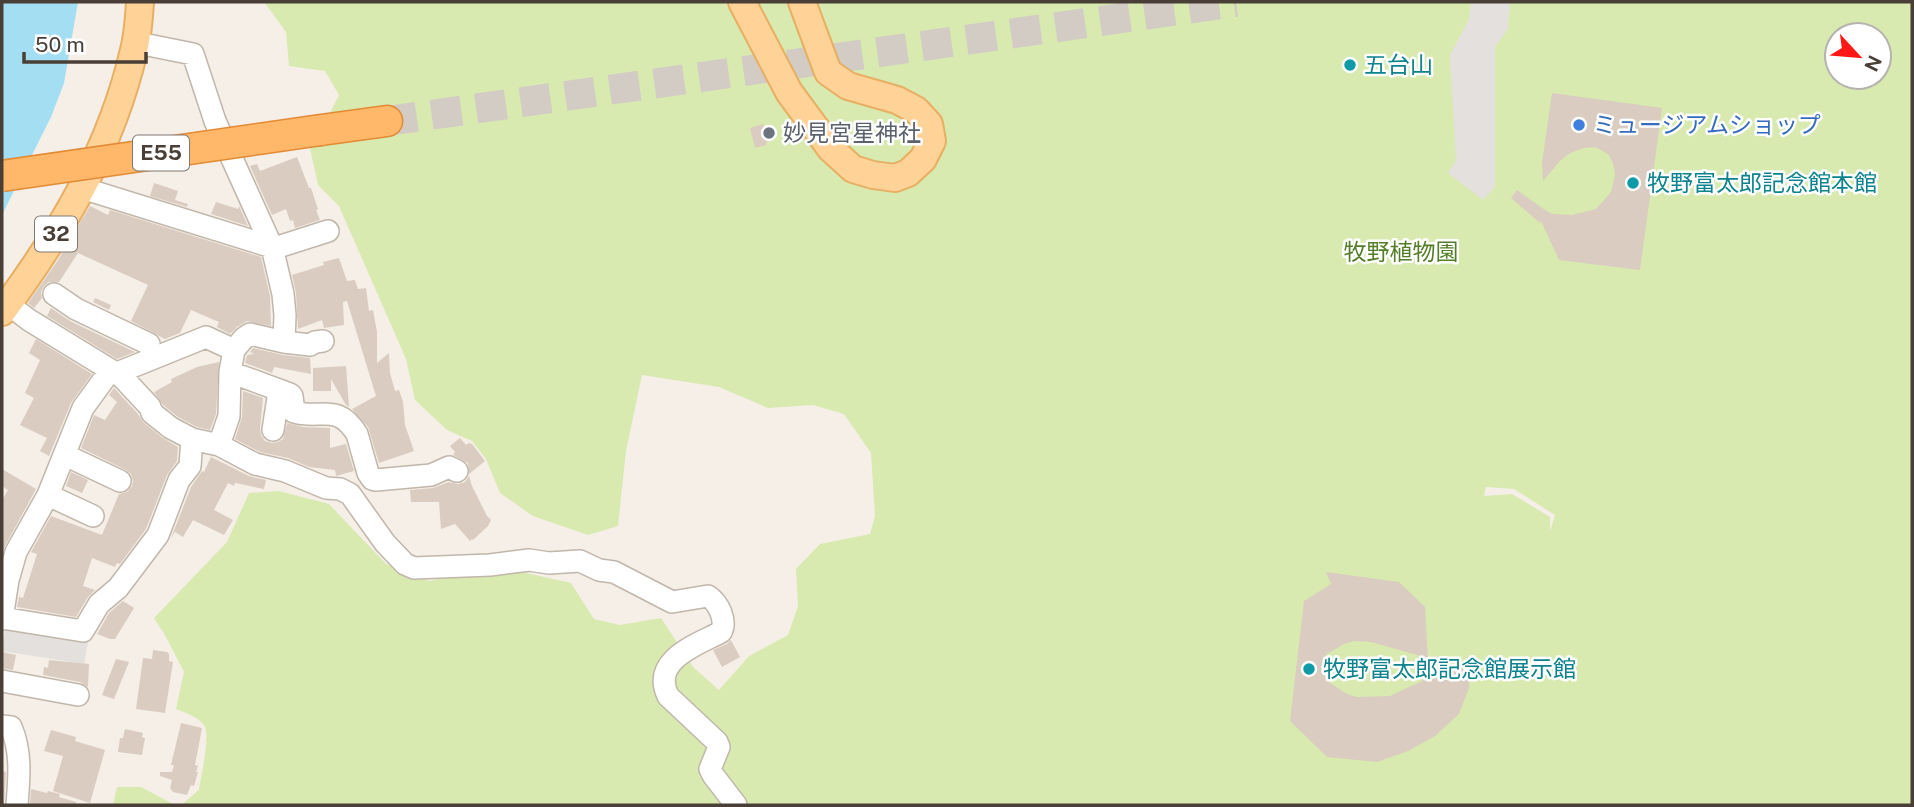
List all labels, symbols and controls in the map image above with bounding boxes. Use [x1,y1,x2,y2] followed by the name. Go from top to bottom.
[24,21,147,65] scale bar
[1823,21,1893,91] north arrow
[35,32,85,57] text: 50 m
[1364,51,1433,78] place label: 五台山
[1860,52,1886,75] text: N
[1342,57,1358,73] marker: 五台山
[1593,111,1821,138] place label: ミュージアムショップ
[1571,117,1587,133] marker: ミュージアムショップ
[783,119,921,146] place label: 妙見宮星神社
[761,125,777,141] marker: 妙見宮星神社
[133,136,189,170] road number: E55
[1647,169,1877,196] place label: 牧野富太郎記念館本館
[1625,175,1641,191] marker: 牧野富太郎記念館本館
[35,216,77,252] road number: 32
[1344,238,1459,265] park label: 牧野植物園
[1323,655,1576,682] place label: 牧野富太郎記念館展示館
[1301,661,1317,677] marker: 牧野富太郎記念館展示館

